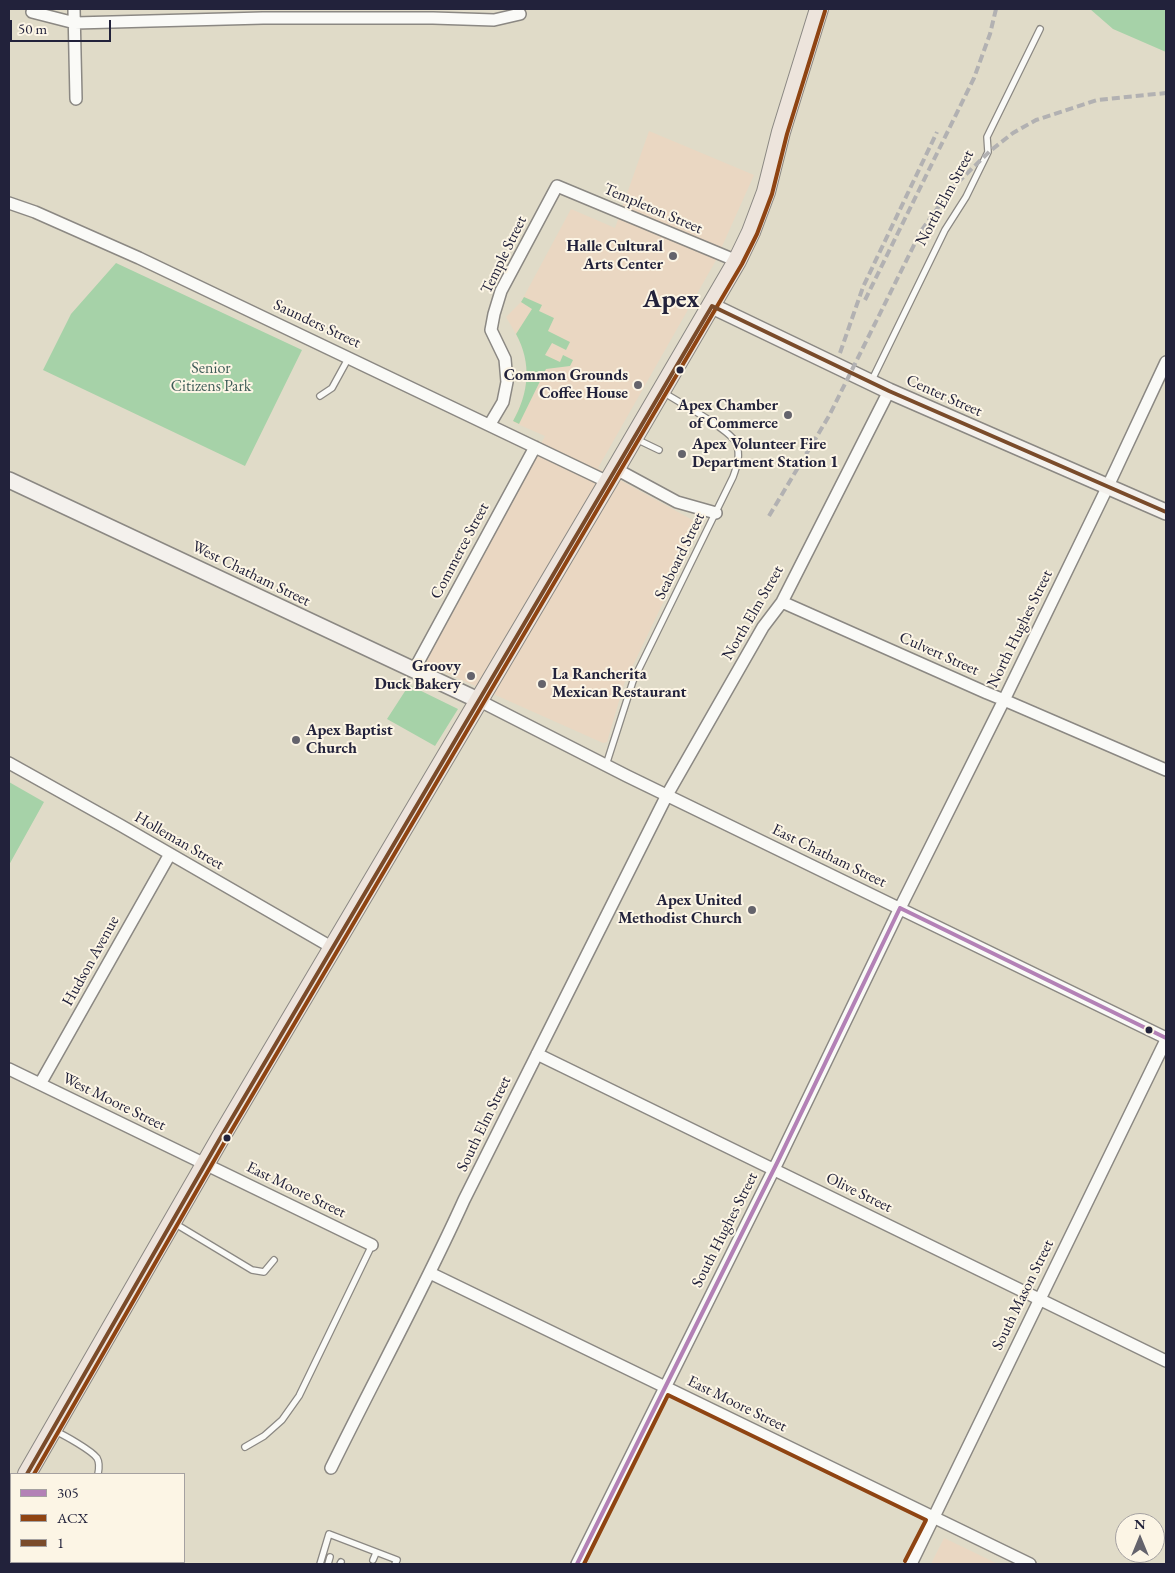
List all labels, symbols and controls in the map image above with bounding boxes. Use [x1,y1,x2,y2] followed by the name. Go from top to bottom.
[12,10,114,42] scale bar
[18,19,47,38] text: 50 m
[912,147,978,249] street label: North Elm Street
[601,180,705,238] street label: Templeton Street
[477,213,531,297] street label: Temple Street
[567,237,663,275] place label: Halle Cultural Arts Center
[667,250,679,262] marker: Halle Cultural Arts Center
[643,284,699,316] district label: Apex
[270,295,364,353] street label: Saunders Street
[171,359,251,397] park label: Senior Citizens Park
[675,365,685,375] unlabelled marker
[504,366,628,404] place label: Common Grounds Coffee House
[903,371,985,421] street label: Center Street
[632,379,644,391] marker: Common Grounds Coffee House
[677,396,778,434] place label: Apex Chamber of Commerce
[782,409,794,421] marker: Apex Chamber of Commerce
[692,435,838,473] place label: Apex Volunteer Fire Department Station 1
[676,448,688,460] marker: Apex Volunteer Fire Department Station 1
[427,499,493,603] street label: Commerce Street
[651,510,709,602] street label: Seaboard Street
[189,537,313,611] street label: West Chatham Street
[718,562,788,664] street label: North Elm Street
[983,567,1057,691] street label: North Hughes Street
[896,628,982,680] street label: Culvert Street
[375,657,461,695] place label: Groovy Duck Bakery
[552,665,687,703] place label: La Rancherita Mexican Restaurant
[465,670,477,682] marker: Groovy Duck Bakery
[536,678,548,690] marker: La Rancherita Mexican Restaurant
[306,721,393,759] place label: Apex Baptist Church
[290,734,302,746] marker: Apex Baptist Church
[131,808,227,874] street label: Holleman Street
[769,820,889,892] street label: East Chatham Street
[618,891,742,929] place label: Apex United Methodist Church
[746,904,758,916] marker: Apex United Methodist Church
[58,913,124,1009] street label: Hudson Avenue
[1144,1025,1154,1035] unlabelled marker
[59,1069,169,1135] street label: West Moore Street
[453,1073,515,1175] street label: South Elm Street
[222,1133,232,1143] unlabelled marker
[243,1158,349,1222] street label: East Moore Street
[688,1169,762,1291] street label: South Hughes Street
[823,1169,895,1217] street label: Olive Street
[988,1237,1058,1353] street label: South Mason Street
[684,1372,790,1436] street label: East Moore Street
[10,1473,185,1563] legend
[57,1483,79,1502] text: 305
[57,1508,88,1527] text: ACX
[1115,1513,1165,1563] north arrow
[1134,1515,1146,1533] text: N
[57,1533,64,1552] text: 1

